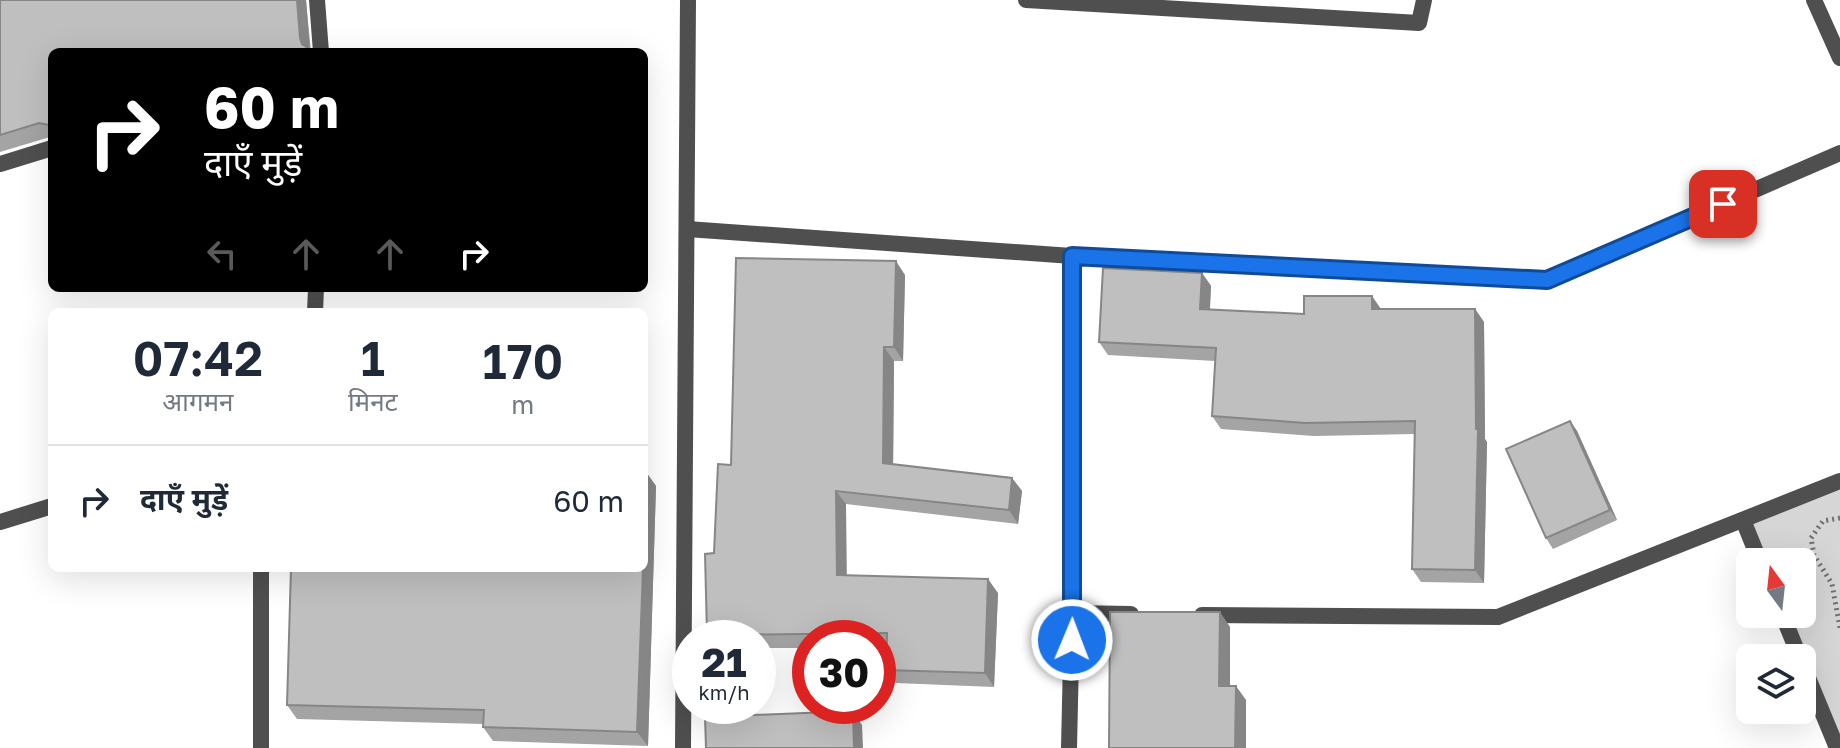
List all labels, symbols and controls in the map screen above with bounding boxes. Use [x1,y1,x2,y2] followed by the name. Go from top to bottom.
[204,73,339,140] text: 60 m
[72,80,176,184] icon: right
[204,141,302,184] text: दाएँ मुड़ें
[1689,170,1757,238] pin
[1701,182,1745,226] icon: arrive
[200,232,244,276] icon: left
[284,232,328,276] icon: ahead
[368,232,412,276] icon: ahead
[452,232,496,276] icon: right
[133,329,263,387] text: 07:42
[361,329,385,387] text: 1
[482,332,563,390] text: 170
[162,386,234,417] text: आगमन
[348,386,398,417] text: मिनट
[511,389,534,420] text: m
[72,479,116,523] icon: right
[140,481,228,517] text: दाएँ मुड़ें
[553,483,624,519] text: 60 m
[1736,548,1816,628] north arrow
[1736,548,1816,724] map controls
[1030,598,1114,682] position arrow
[792,620,896,724] speed limit sign: 30
[702,638,747,686] text: 21
[1736,644,1816,724] button: layers
[699,680,749,704] text: km/h

